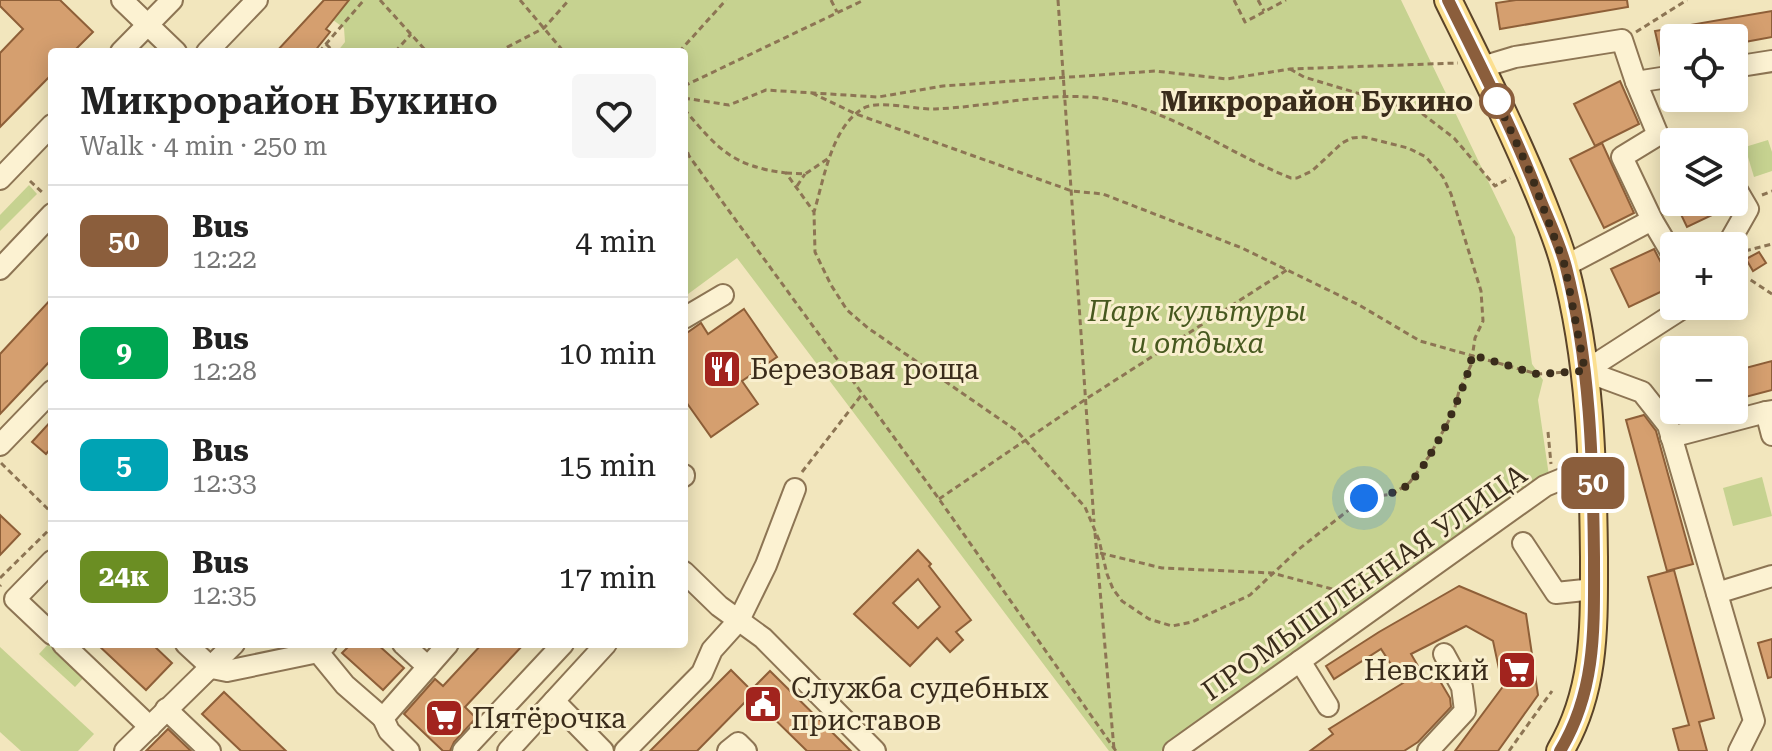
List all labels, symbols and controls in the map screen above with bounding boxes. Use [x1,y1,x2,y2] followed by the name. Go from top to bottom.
[1660,24,1748,424] map controls
[1660,24,1748,112] button: locate
[572,74,656,158] button: heart
[80,79,498,123] text: Микрорайон Букино
[1480,84,1514,118] marker: Микрорайон Букино
[1161,85,1473,118] place label: Микрорайон Букино
[1660,128,1748,216] button: layers
[80,131,327,161] text: Walk · 4 min · 250 m
[192,209,249,244] text: Bus
[108,224,140,257] text: 50
[575,224,656,259] text: 4 min
[1660,232,1748,320] button: +
[192,244,257,274] text: 12:22
[1087,295,1306,360] park label: Парк культуры и отдыха
[192,321,249,356] text: Bus
[116,336,132,369] text: 9
[559,336,656,371] text: 10 min
[1660,336,1748,424] button: −
[701,348,743,390] restaurant icon: Березовая роща
[750,353,979,386] place label: Березовая роща
[192,356,257,386] text: 12:28
[192,433,249,468] text: Bus
[116,448,132,481] text: 5
[559,448,656,483] text: 15 min
[1196,457,1533,707] street label: ПРОМЫШЛЕННАЯ УЛИЦА
[1557,457,1629,509] line badge: 50
[1577,466,1609,499] text: 50
[192,468,257,498] text: 12:33
[1344,478,1384,518] your location
[192,545,249,580] text: Bus
[99,560,149,593] text: 24к
[559,560,656,595] text: 17 min
[192,580,257,610] text: 12:35
[1496,649,1538,691] supermarket icon: Невский
[1364,654,1489,687] place label: Невский
[791,672,1049,737] place label: Служба судебных приставов
[742,683,784,725] public building icon: Служба судебных приставов
[423,697,465,739] supermarket icon: Пятёрочка
[472,702,626,735] place label: Пятёрочка

